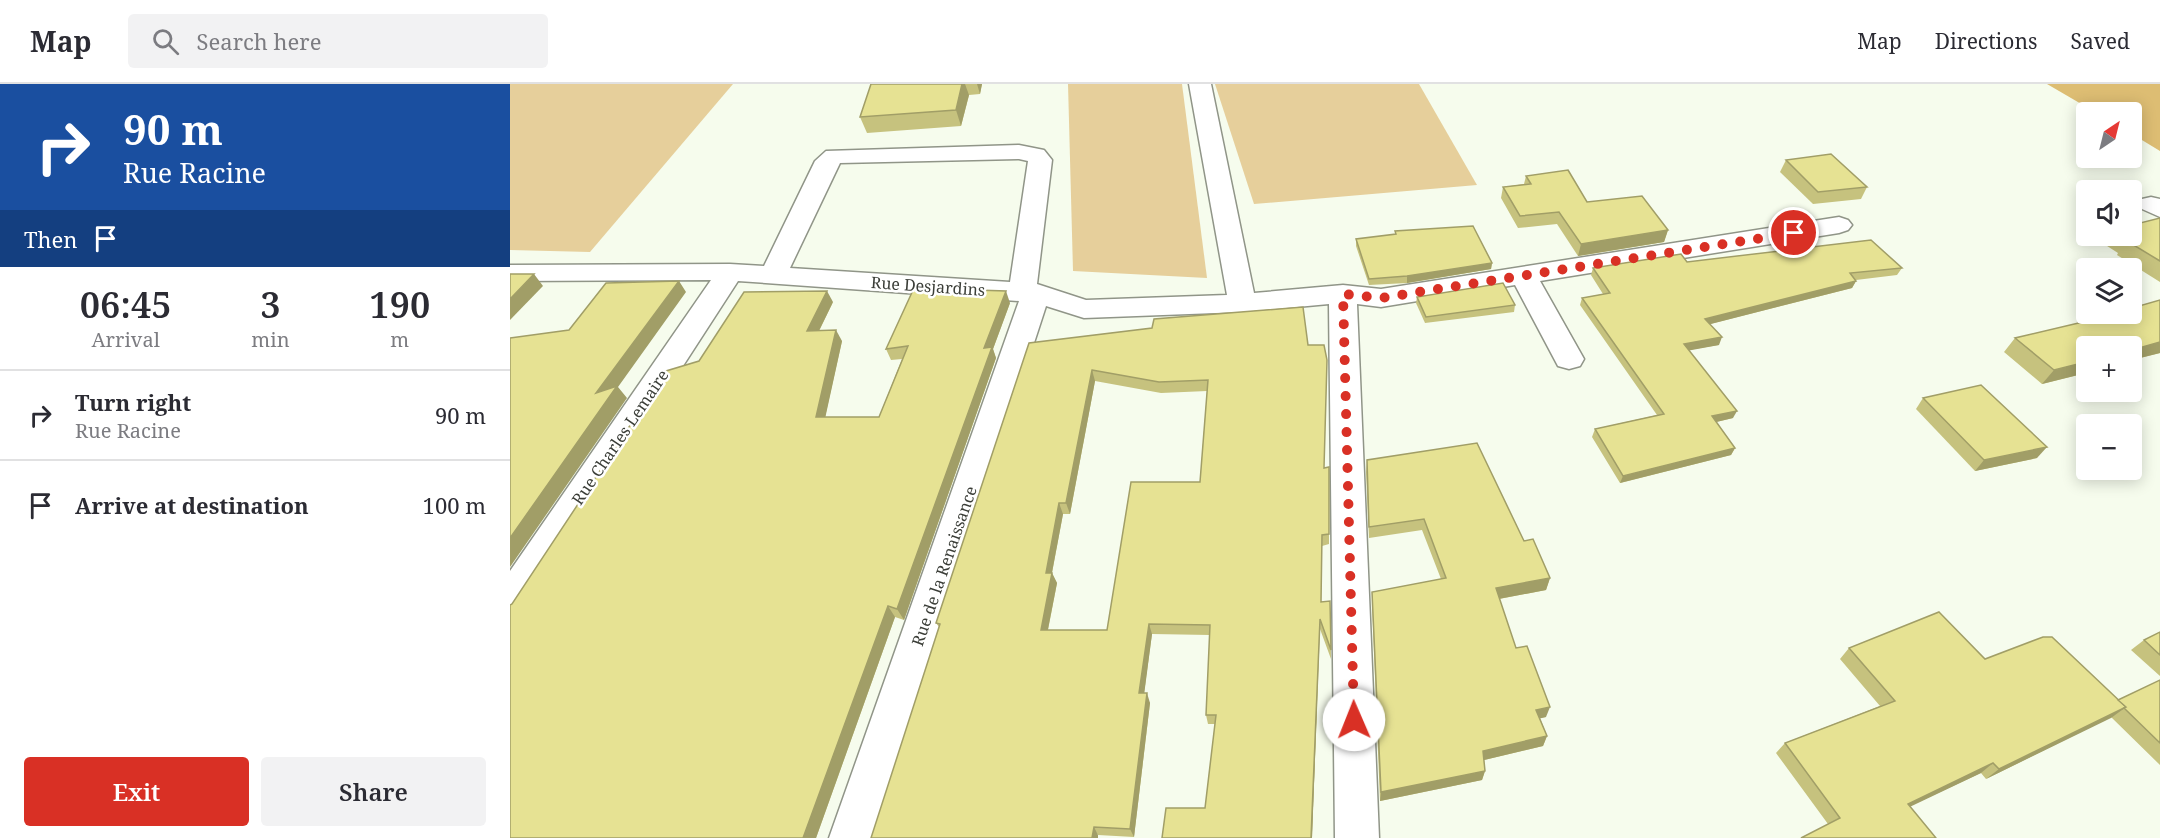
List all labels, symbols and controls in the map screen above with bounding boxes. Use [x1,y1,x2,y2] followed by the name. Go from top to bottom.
[128,14,548,68] search box
[30,22,92,60] text: Map
[149,25,182,58] icon: search
[197,26,321,56] text: Search here
[1857,27,1902,55] text: Map
[1935,27,2037,55] text: Directions
[2070,27,2130,55] text: Saved
[123,100,223,157] text: 90 m
[2076,102,2142,168] north arrow
[2076,102,2142,480] map controls
[24,108,102,186] icon: right
[123,154,266,191] text: Rue Racine
[2076,180,2142,246] button: sound
[1768,207,1819,258] pin
[1777,216,1810,249] icon: arrive
[89,222,122,255] icon: arrive
[24,224,77,254] text: Then
[2076,258,2142,324] button: layers
[870,271,986,301] street label: Rue Desjardins
[80,280,172,329] text: 06:45
[260,280,281,329] text: 3
[369,280,430,329] text: 190
[91,326,160,353] text: Arrival
[251,326,290,353] text: min
[390,326,409,353] text: m
[2076,336,2142,402] button: +
[567,365,673,509] street label: Rue Charles Lemaire
[75,387,191,417] text: Turn right
[24,399,57,432] icon: right
[435,400,486,430] text: 90 m
[2076,414,2142,480] button: −
[75,417,181,444] text: Rue Racine
[906,483,982,649] street label: Rue de la Renaissance
[24,489,57,522] icon: arrive
[75,490,309,520] text: Arrive at destination
[423,490,486,520] text: 100 m
[1322,688,1386,752] position arrow
[24,757,249,826] button: Exit
[261,757,486,826] button: Share

